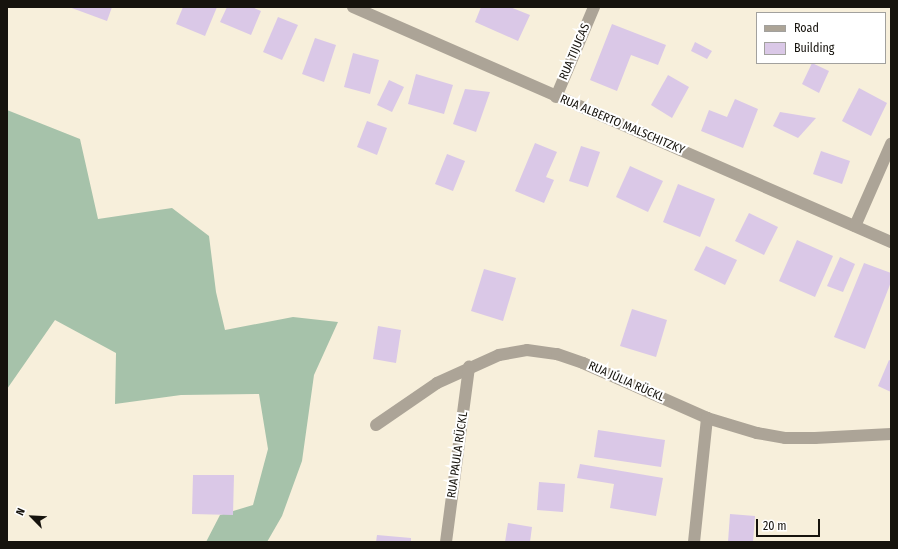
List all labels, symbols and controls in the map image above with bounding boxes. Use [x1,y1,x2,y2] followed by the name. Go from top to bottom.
[756,12,886,64] legend
[794,21,819,35] text: Road
[557,22,593,82] street label: RUA TIJUCAS
[794,41,834,55] text: Building
[558,92,686,158] street label: RUA ALBERTO MALSCHITZKY
[586,359,666,405] street label: RUA JÚLIA RÜCKL
[445,411,471,499] street label: RUA PAULA RÜCKL
[12,497,52,537] north arrow
[13,506,28,518] text: N
[758,511,822,537] scale bar
[763,519,787,533] text: 20 m

